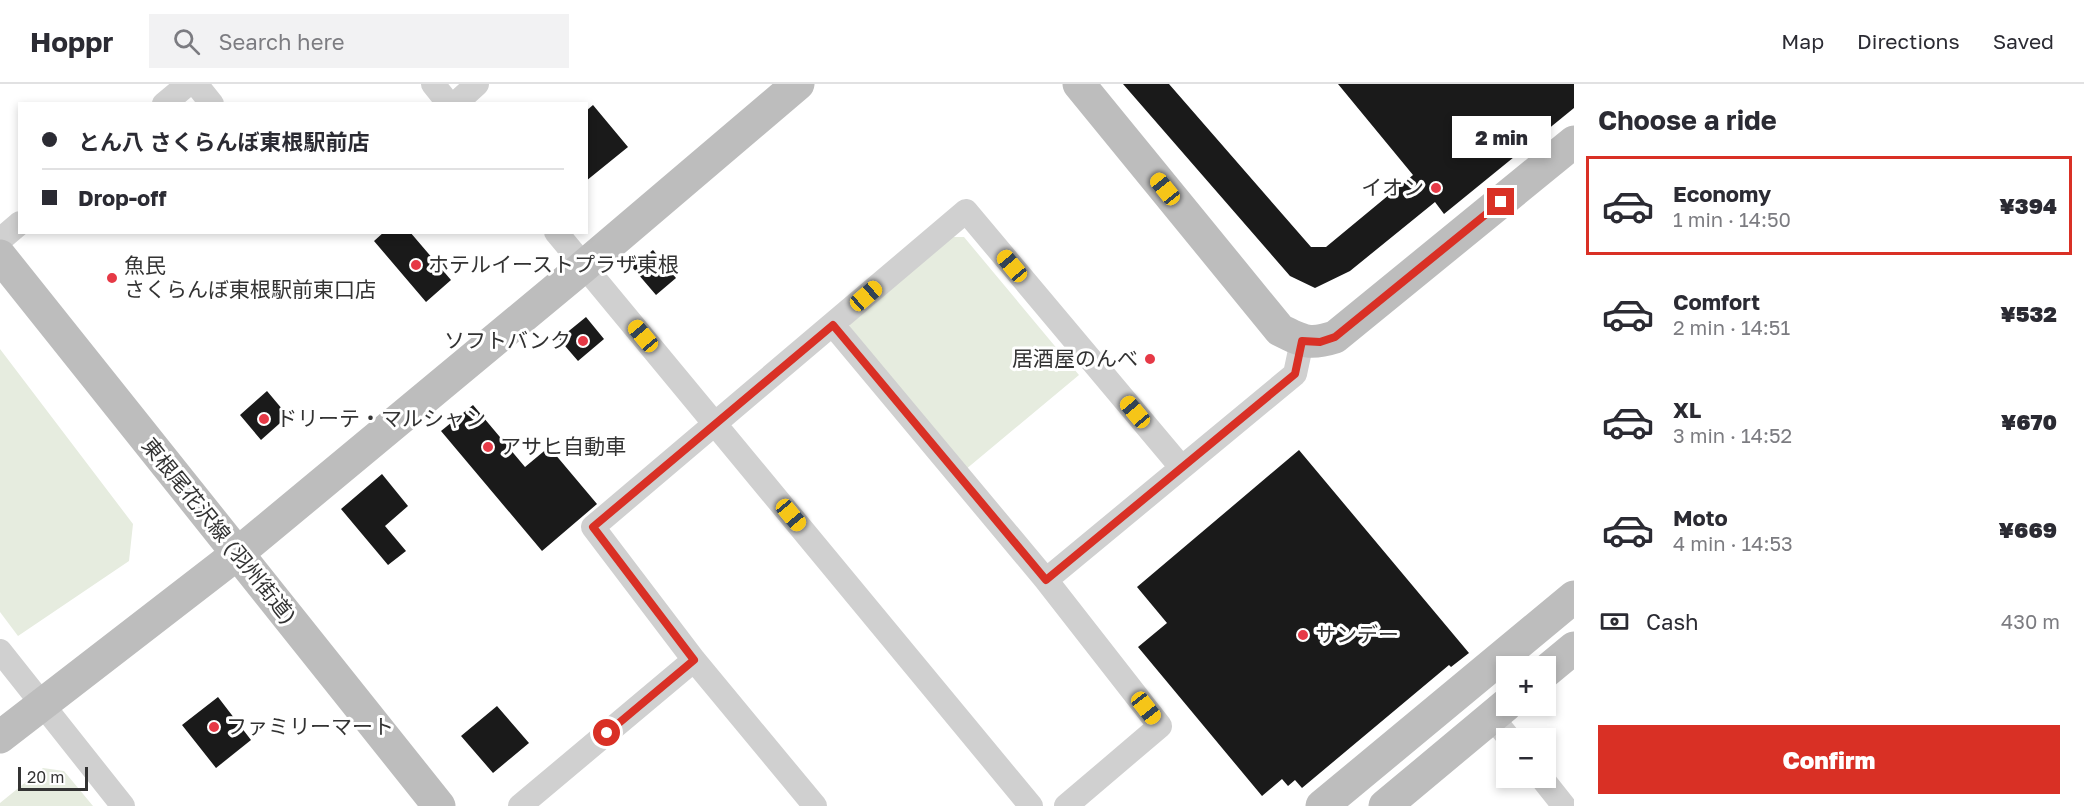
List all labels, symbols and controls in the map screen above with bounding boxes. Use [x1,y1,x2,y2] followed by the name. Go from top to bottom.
[149,14,569,68] search box
[30,25,113,58] text: Hoppr
[170,25,203,58] icon: search
[218,28,345,55] text: Search here
[1781,28,1824,54] text: Map
[1857,28,1960,54] text: Directions
[1993,28,2054,54] text: Saved
[1598,104,1777,136] text: Choose a ride
[1452,115,1550,157] callout: 2 min
[1475,125,1528,149] text: 2 min
[78,128,370,155] text: とん八 さくらんぼ東根駅前店
[1147,169,1183,209] car
[1361,174,1424,200] place label: イオン
[1601,179,1655,233] icon: car
[1673,180,1771,207] text: Economy
[1429,181,1443,195] marker: イオン
[78,184,167,211] text: Drop-off
[1487,188,1514,215] route end
[1999,192,2057,219] text: ¥394
[1673,207,1791,231] text: 1 min · 14:50
[994,246,1030,286] car
[428,251,679,277] place label: ホテルイーストプラザ東根
[124,252,376,302] place label: 魚民 さくらんぼ東根駅前東口店
[409,258,423,272] marker: ホテルイーストプラザ東根
[105,271,119,285] marker: 魚民 さくらんぼ東根駅前東口店
[847,277,885,315] car
[1601,287,1655,341] icon: car
[1673,288,1760,315] text: Comfort
[2000,300,2057,327] text: ¥532
[1673,315,1790,339] text: 2 min · 14:51
[625,316,661,356] car
[444,327,571,353] place label: ソフトバンク
[576,334,590,348] marker: ソフトバンク
[1012,345,1138,371] place label: 居酒屋のんべ
[1143,352,1157,366] marker: 居酒屋のんべ
[1117,392,1153,432] car
[1601,395,1655,449] icon: car
[1673,396,1701,423] text: XL
[276,405,486,431] place label: ドリーテ・マルシャン
[2001,408,2057,435] text: ¥670
[257,412,271,426] marker: ドリーテ・マルシャン
[1673,423,1792,447] text: 3 min · 14:52
[137,432,303,628] street label: 東根尾花沢線 (羽州街道)
[500,433,626,459] place label: アサヒ自動車
[481,440,495,454] marker: アサヒ自動車
[773,495,809,535] car
[1601,503,1655,557] icon: car
[1673,504,1728,531] text: Moto
[1999,516,2057,543] text: ¥669
[1673,531,1793,555] text: 4 min · 14:53
[1598,605,1631,638] icon: cash
[1646,608,1699,635] text: Cash
[2001,609,2060,633] text: 430 m
[1315,621,1399,647] place label: サンデー
[1296,628,1310,642] marker: サンデー
[1496,656,1556,788] map controls
[1496,656,1556,716] button: +
[1128,688,1164,728] car
[226,713,394,739] place label: ファミリーマート
[593,719,620,746] route start
[207,720,221,734] marker: ファミリーマート
[1598,725,2060,794] button: Confirm
[1496,728,1556,788] button: −
[18,764,88,792] scale bar
[27,767,64,787] text: 20 m

